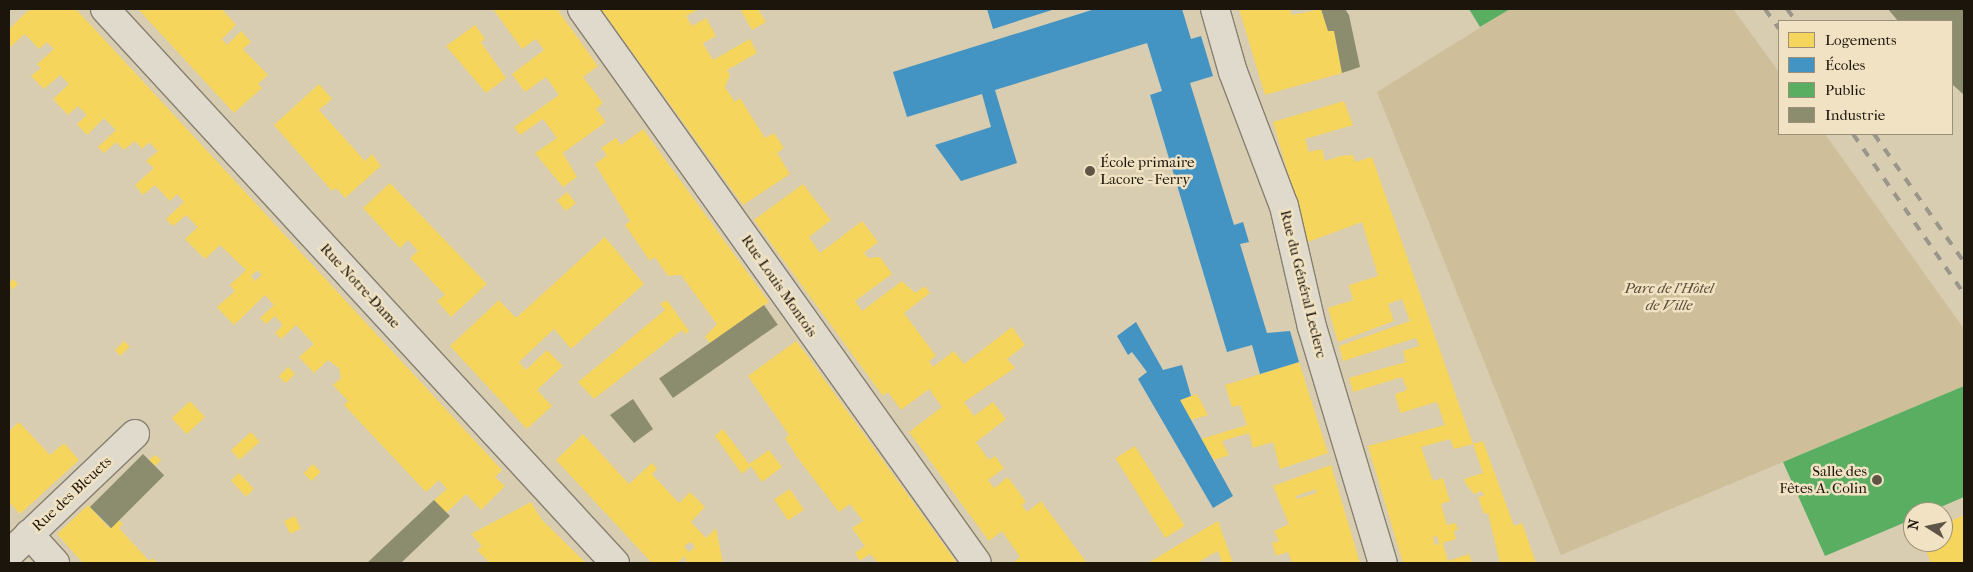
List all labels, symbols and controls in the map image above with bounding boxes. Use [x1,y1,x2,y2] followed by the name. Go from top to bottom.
[1778,20,1953,135] legend
[1825,31,1896,49] text: Logements
[1825,56,1865,74] text: Écoles
[1825,81,1865,99] text: Public
[1825,106,1885,124] text: Industrie
[1100,153,1194,188] place label: École primaire Lacore - Ferry
[1084,165,1096,177] marker: École primaire Lacore - Ferry
[1276,208,1330,360] street label: Rue du Général Leclerc
[737,232,821,340] street label: Rue Louis Montois
[316,240,404,332] street label: Rue Notre-Dame
[1625,279,1713,314] park label: Parc de l’Hôtel de Ville
[29,453,115,535] street label: Rue des Bleuets
[1779,462,1867,497] place label: Salle des Fêtes A. Colin
[1871,474,1883,486] marker: Salle des Fêtes A. Colin
[1903,502,1953,552] north arrow
[1904,518,1923,531] text: N

